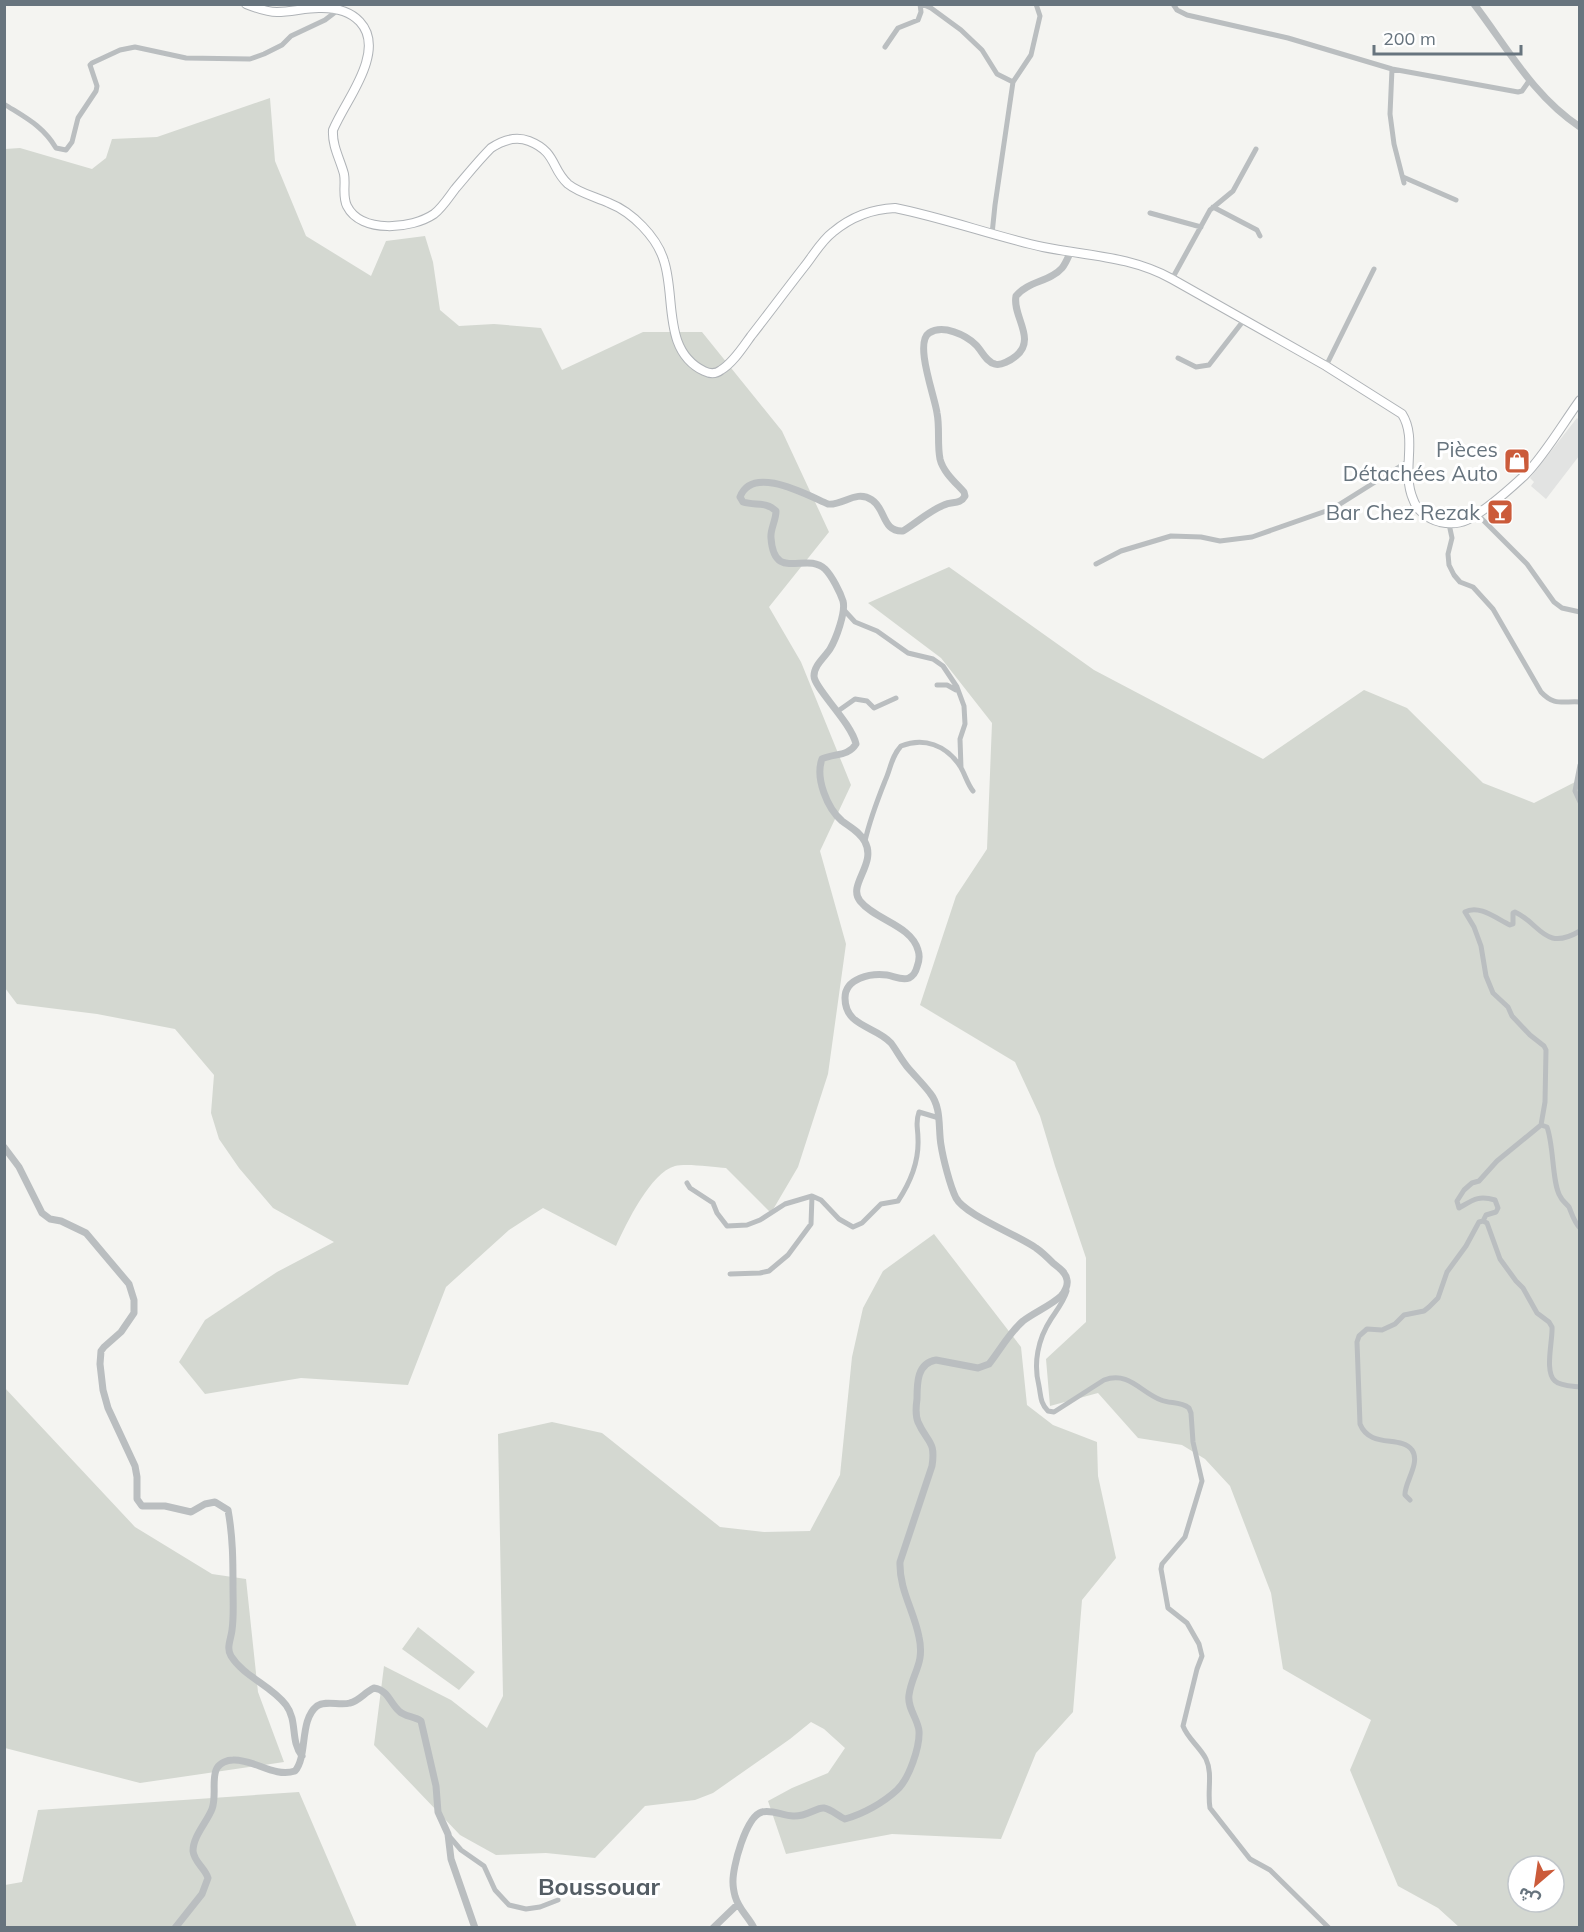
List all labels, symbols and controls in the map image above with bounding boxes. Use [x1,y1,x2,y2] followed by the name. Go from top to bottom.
[1374,18,1521,56] scale bar
[1383,27,1436,50] text: 200 m
[1343,436,1498,486] place label: Pièces Détachées Auto
[1502,446,1532,476] shop icon: Pièces Détachées Auto
[1485,497,1515,527] bar icon: Bar Chez Rezak
[1326,499,1480,525] place label: Bar Chez Rezak
[1506,1854,1566,1914] north arrow
[538,1871,661,1901] district label: Boussouar
[1514,1883,1543,1911] text: ش

